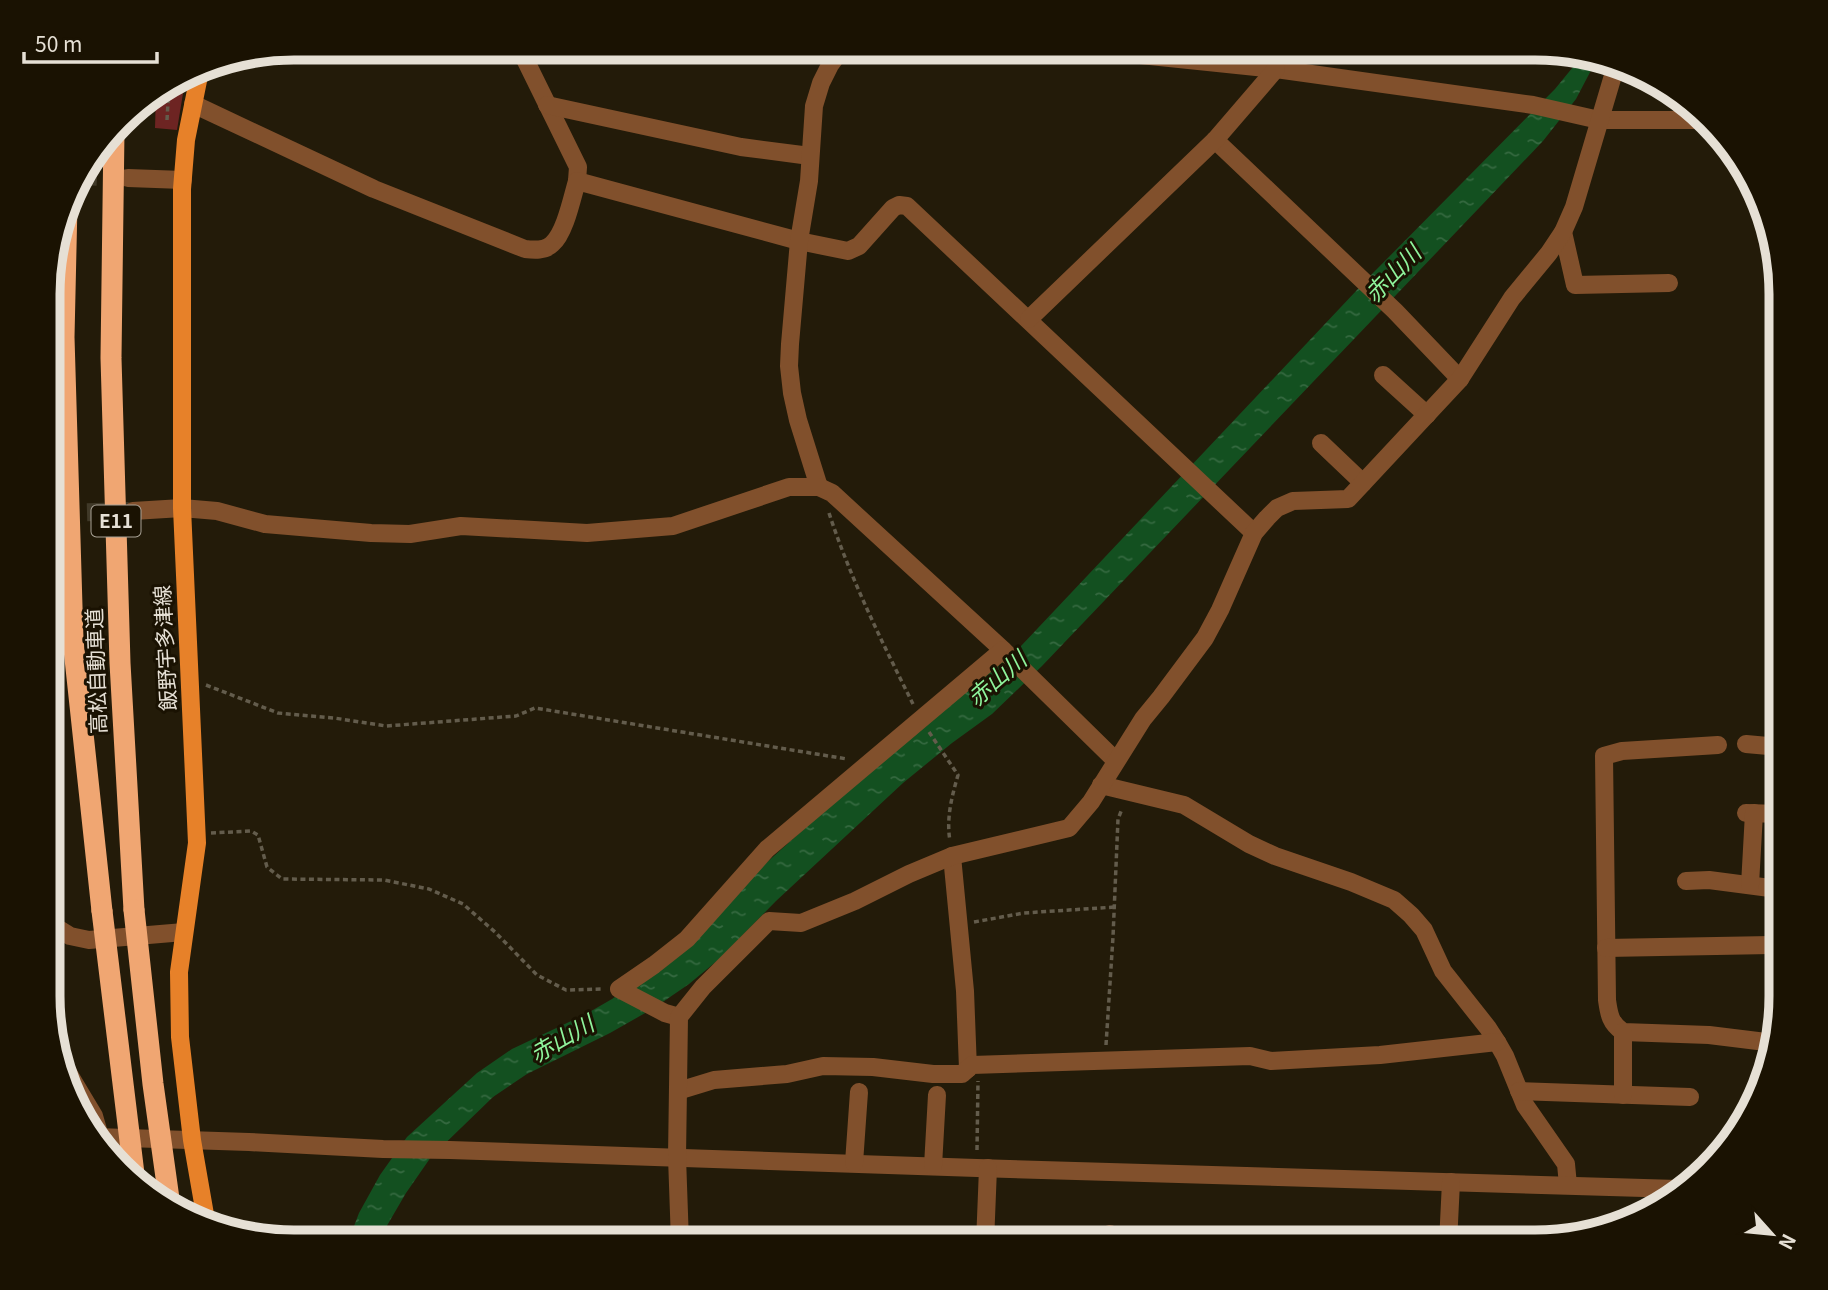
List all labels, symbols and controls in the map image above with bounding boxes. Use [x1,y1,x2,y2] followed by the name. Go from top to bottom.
[24,21,158,65] scale bar
[35,28,82,58] text: 50 m
[1355,234,1430,309] water label: 赤山川
[92,506,140,536] road number: E11
[146,584,182,712] street label: 飯野宇多津線
[78,608,112,735] street label: 高松自動車道
[958,640,1035,713] water label: 赤山川
[523,1004,602,1069] water label: 赤山川
[1737,1199,1807,1269] north arrow
[1773,1230,1804,1255] text: N

